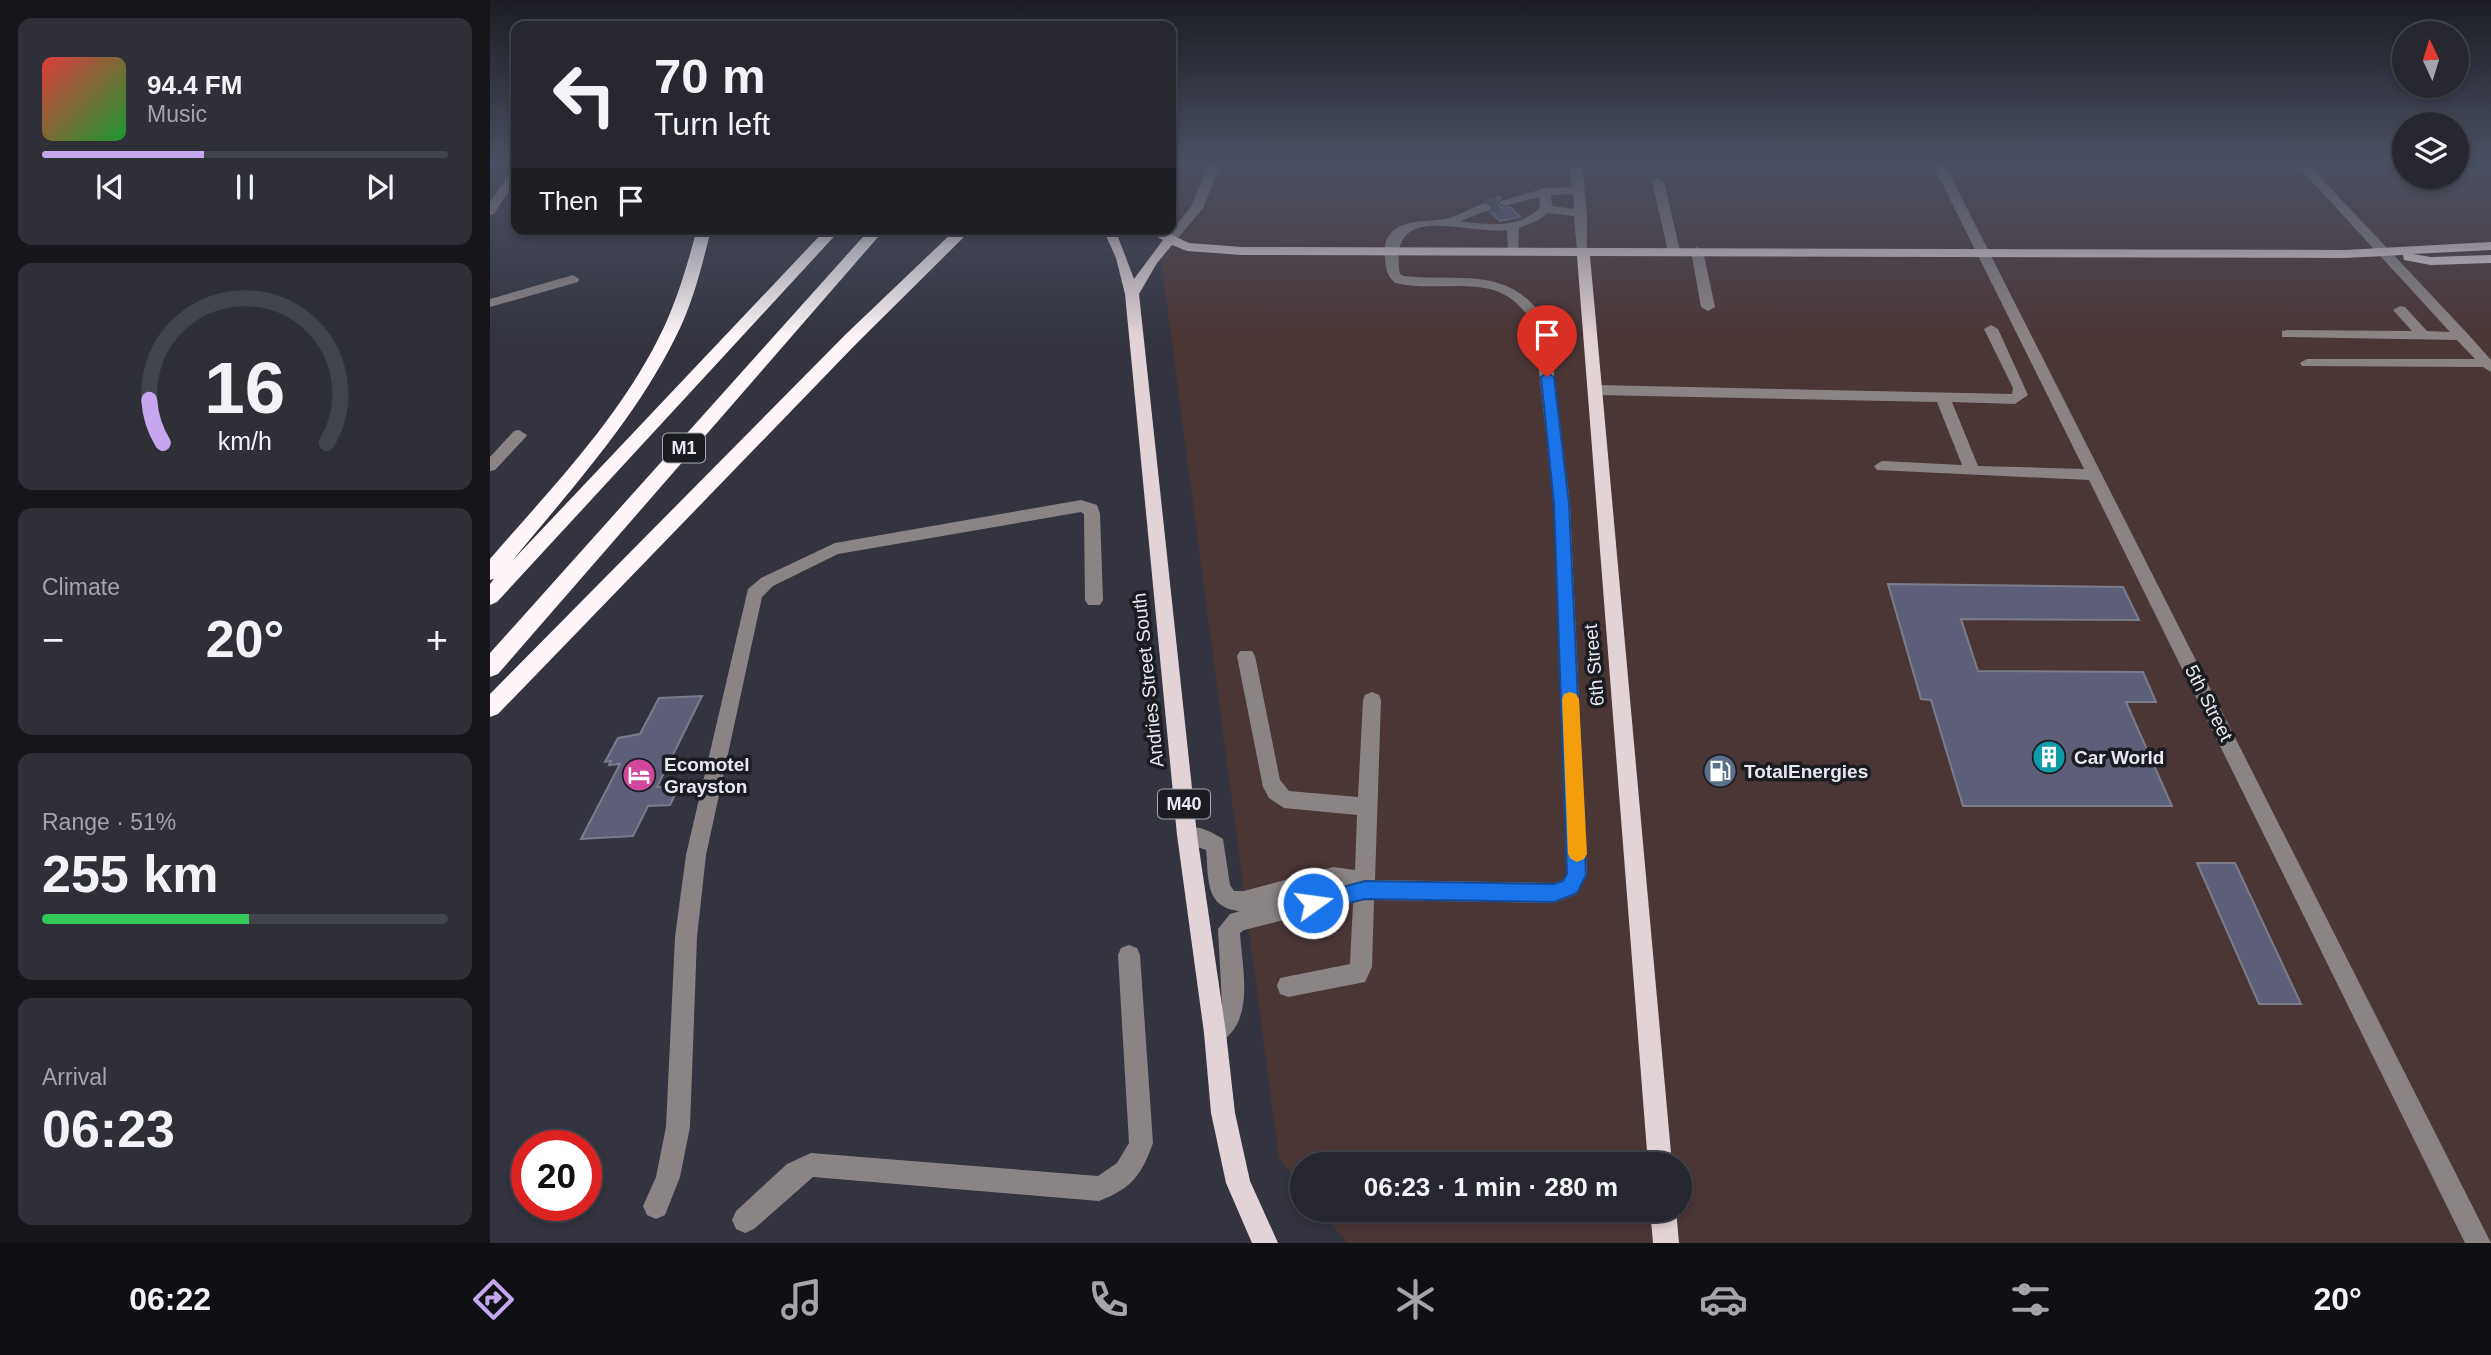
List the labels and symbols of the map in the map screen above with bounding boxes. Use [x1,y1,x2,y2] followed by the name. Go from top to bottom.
[2392,21,2469,98] north arrow
[1517,305,1577,377] pin
[663,434,705,462] road number: M1
[1128,592,1168,768] street label: Andries Street South
[1580,622,1608,707] street label: 6th Street
[2181,662,2237,745] street label: 5th Street
[2030,738,2068,776] building icon: Car World
[2074,747,2164,768] place label: Car World
[1701,752,1739,790] fuel station icon: TotalEnergies
[664,754,750,797] place label: Ecomotel Grayston
[620,756,658,794] hotel icon: Ecomotel Grayston
[1744,761,1868,782] place label: TotalEnergies
[1158,790,1210,818] road number: M40
[1276,866,1350,940] position arrow
[511,1130,602,1221] speed limit sign: 20

